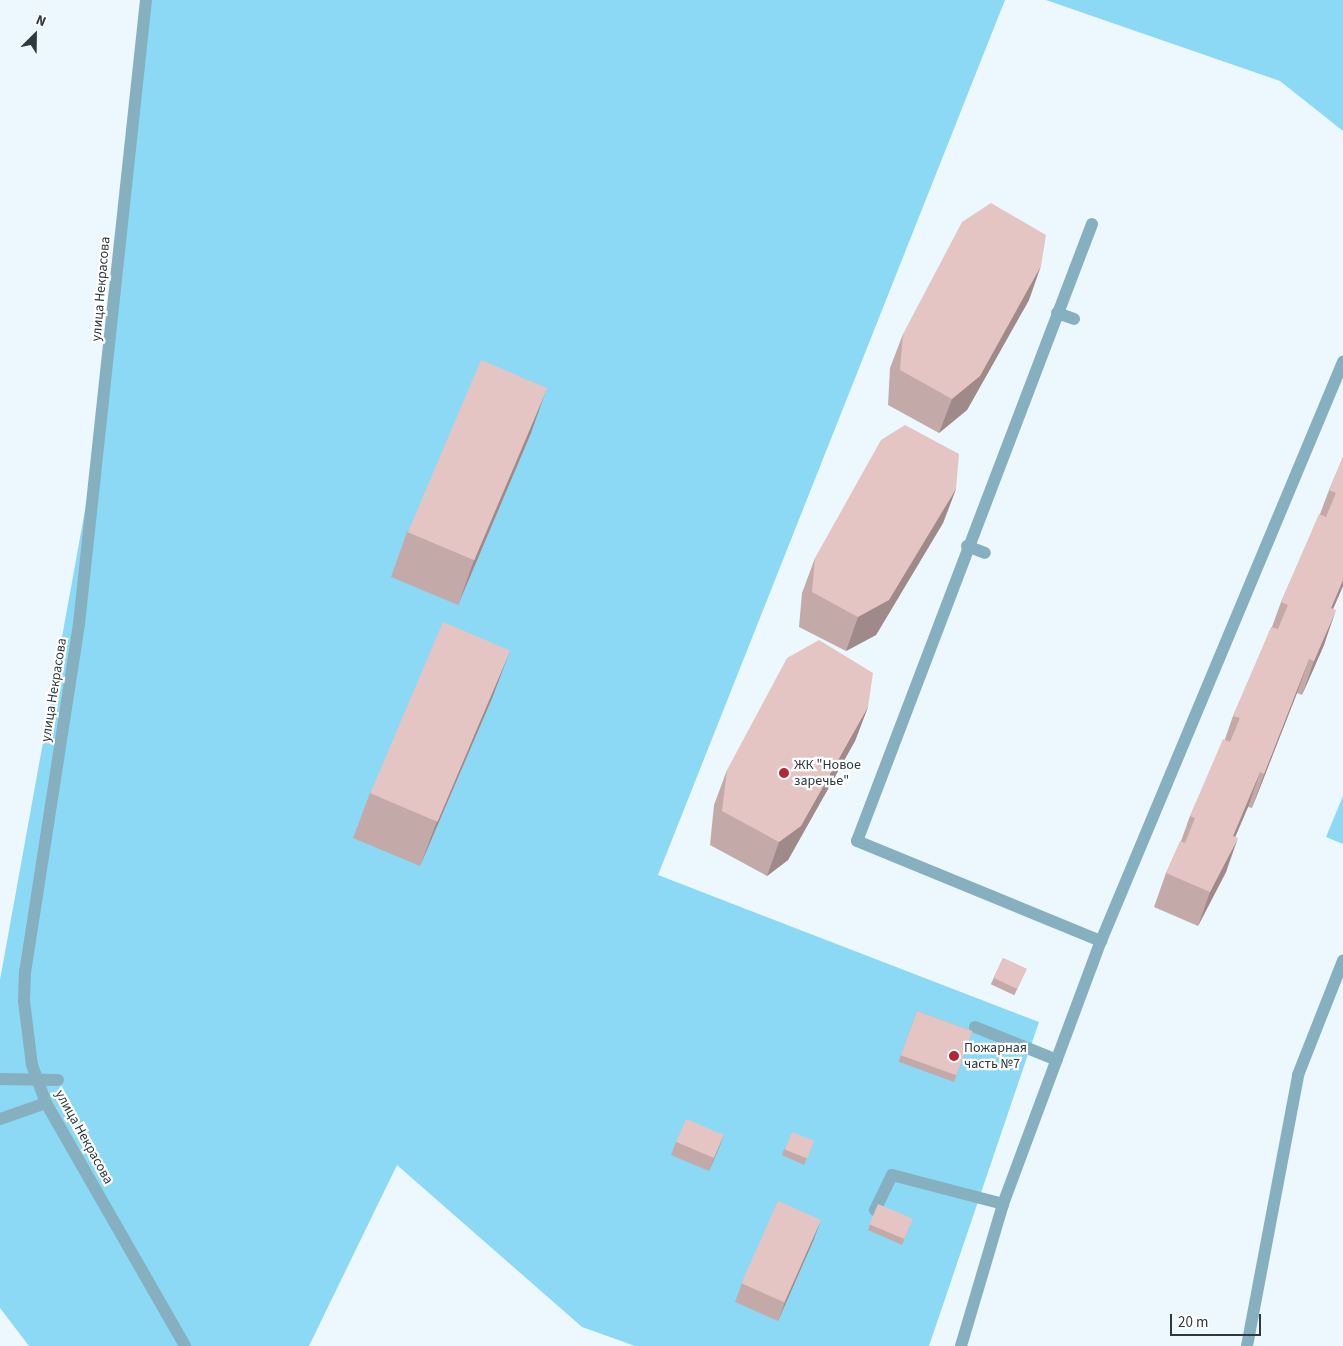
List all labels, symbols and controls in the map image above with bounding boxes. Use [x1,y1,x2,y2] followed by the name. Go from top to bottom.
[10,10,60,60] north arrow
[33,10,49,32] text: N
[88,236,114,342] street label: улица Некрасова
[37,637,71,743] street label: улица Некрасова
[794,757,861,790] place label: ЖК "Новое заречье"
[778,767,790,779] marker: ЖК "Новое заречье"
[964,1040,1027,1072] place label: Пожарная часть №7
[948,1050,960,1062] marker: Пожарная часть №7
[51,1087,117,1187] street label: улица Некрасова
[1173,1304,1264,1336] scale bar
[1178,1312,1208,1333] text: 20 m

